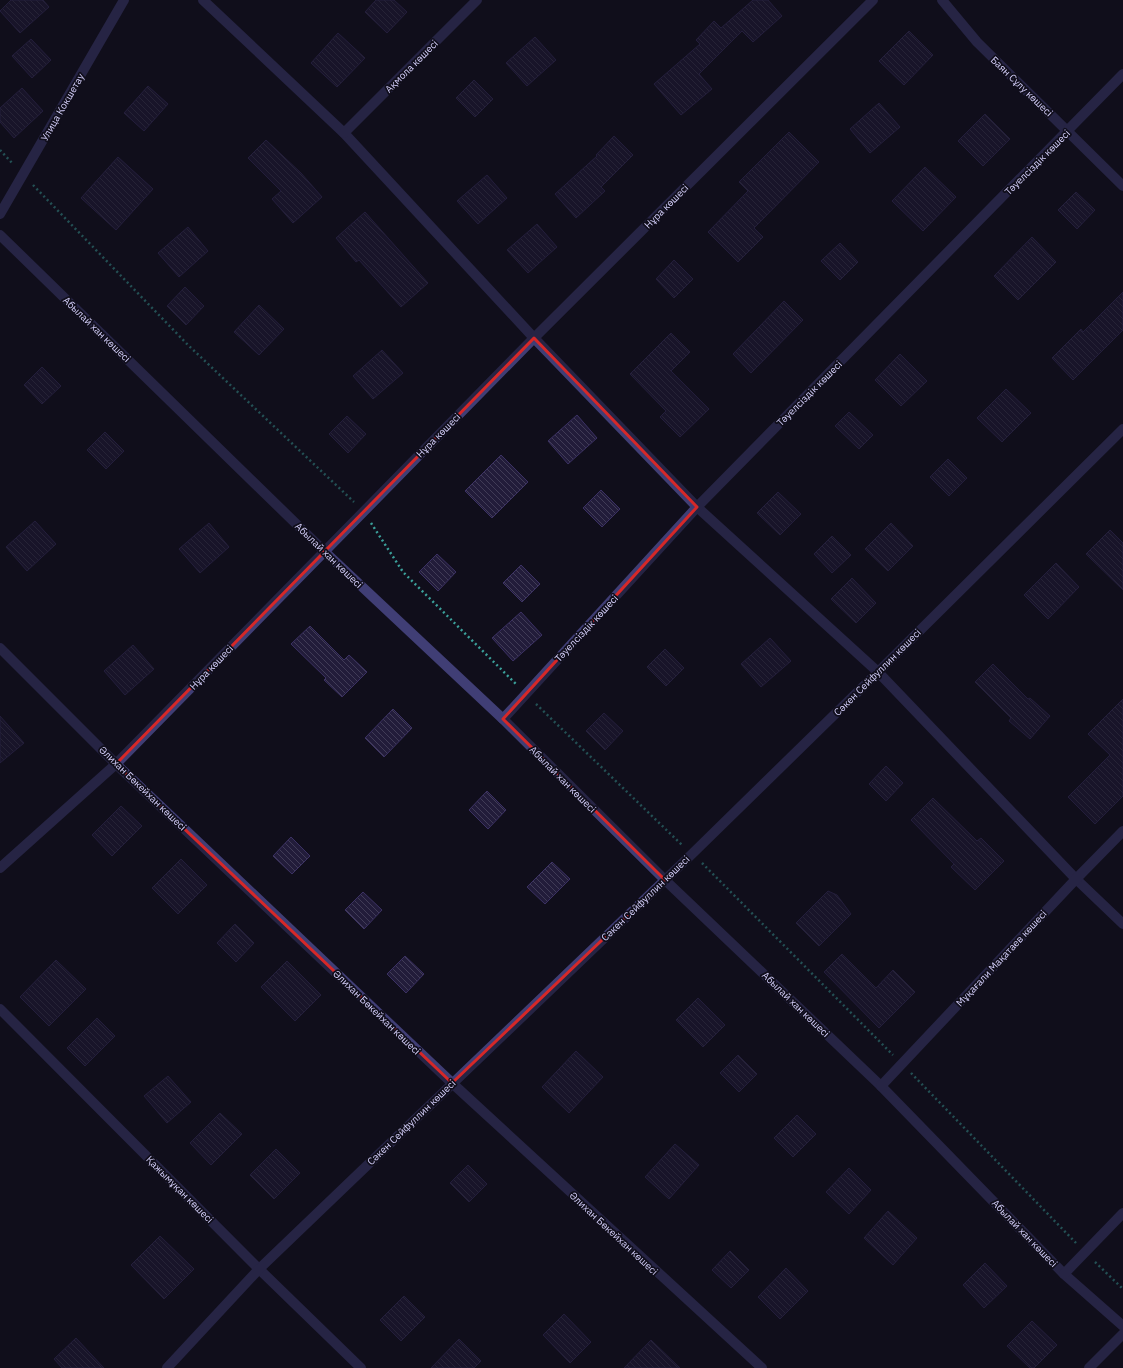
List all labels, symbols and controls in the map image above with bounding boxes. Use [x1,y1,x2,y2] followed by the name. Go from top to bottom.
[382,37,441,96] street label: Ақмола көшесі
[988,53,1055,119] street label: Баян Сұлу көшесі
[38,71,87,144] street label: Улица Кокшетау
[1002,127,1073,198] street label: Тәуелсіздік көшесі
[641,181,691,231] street label: Нұра көшесі
[60,294,133,365] street label: Абылай хан көшесі
[774,358,845,429] street label: Тәуелсіздік көшесі
[413,410,463,460] street label: Нұра көшесі
[292,520,365,591] street label: Абылай хан көшесі
[552,592,621,665] street label: Тәуелсіздік көшесі
[831,626,924,719] street label: Сәкен Сейфуллин көшесі
[187,642,236,693] street label: Нұра көшесі
[96,743,189,833] street label: Әлихан Бөкейхан көшесі
[527,743,599,815] street label: Абылай хан көшесі
[598,853,692,944] street label: Сәкен Сейфуллин көшесі
[953,907,1049,1009] street label: Мұқағали Мақатаев көшесі
[330,967,423,1057] street label: Әлихан Бөкейхан көшесі
[759,969,832,1040] street label: Абылай хан көшесі
[364,1077,458,1168] street label: Сәкен Сейфуллин көшесі
[143,1153,216,1226] street label: Қажымұқан көшесі
[567,1189,661,1278] street label: Әлихан Бөкейхан көшесі
[989,1197,1060,1270] street label: Абылай хан көшесі

